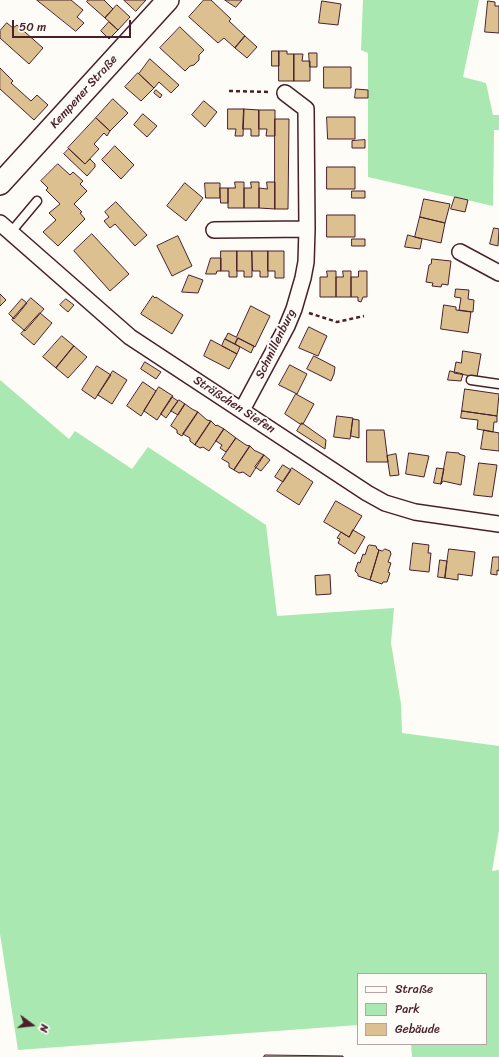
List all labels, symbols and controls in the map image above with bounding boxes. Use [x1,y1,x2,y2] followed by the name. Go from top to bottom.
[14,12,133,38] scale bar
[19,16,46,38] text: 50 m
[47,52,121,132] street label: Kempener Straße
[253,307,299,381] street label: Schmillenburg
[190,373,278,437] street label: Sträßchen Siefen
[357,973,487,1045] legend
[395,978,433,1000] text: Straße
[395,998,420,1020] text: Park
[12,1005,52,1045] north arrow
[395,1018,440,1040] text: Gebäude
[34,1022,54,1034] text: N

